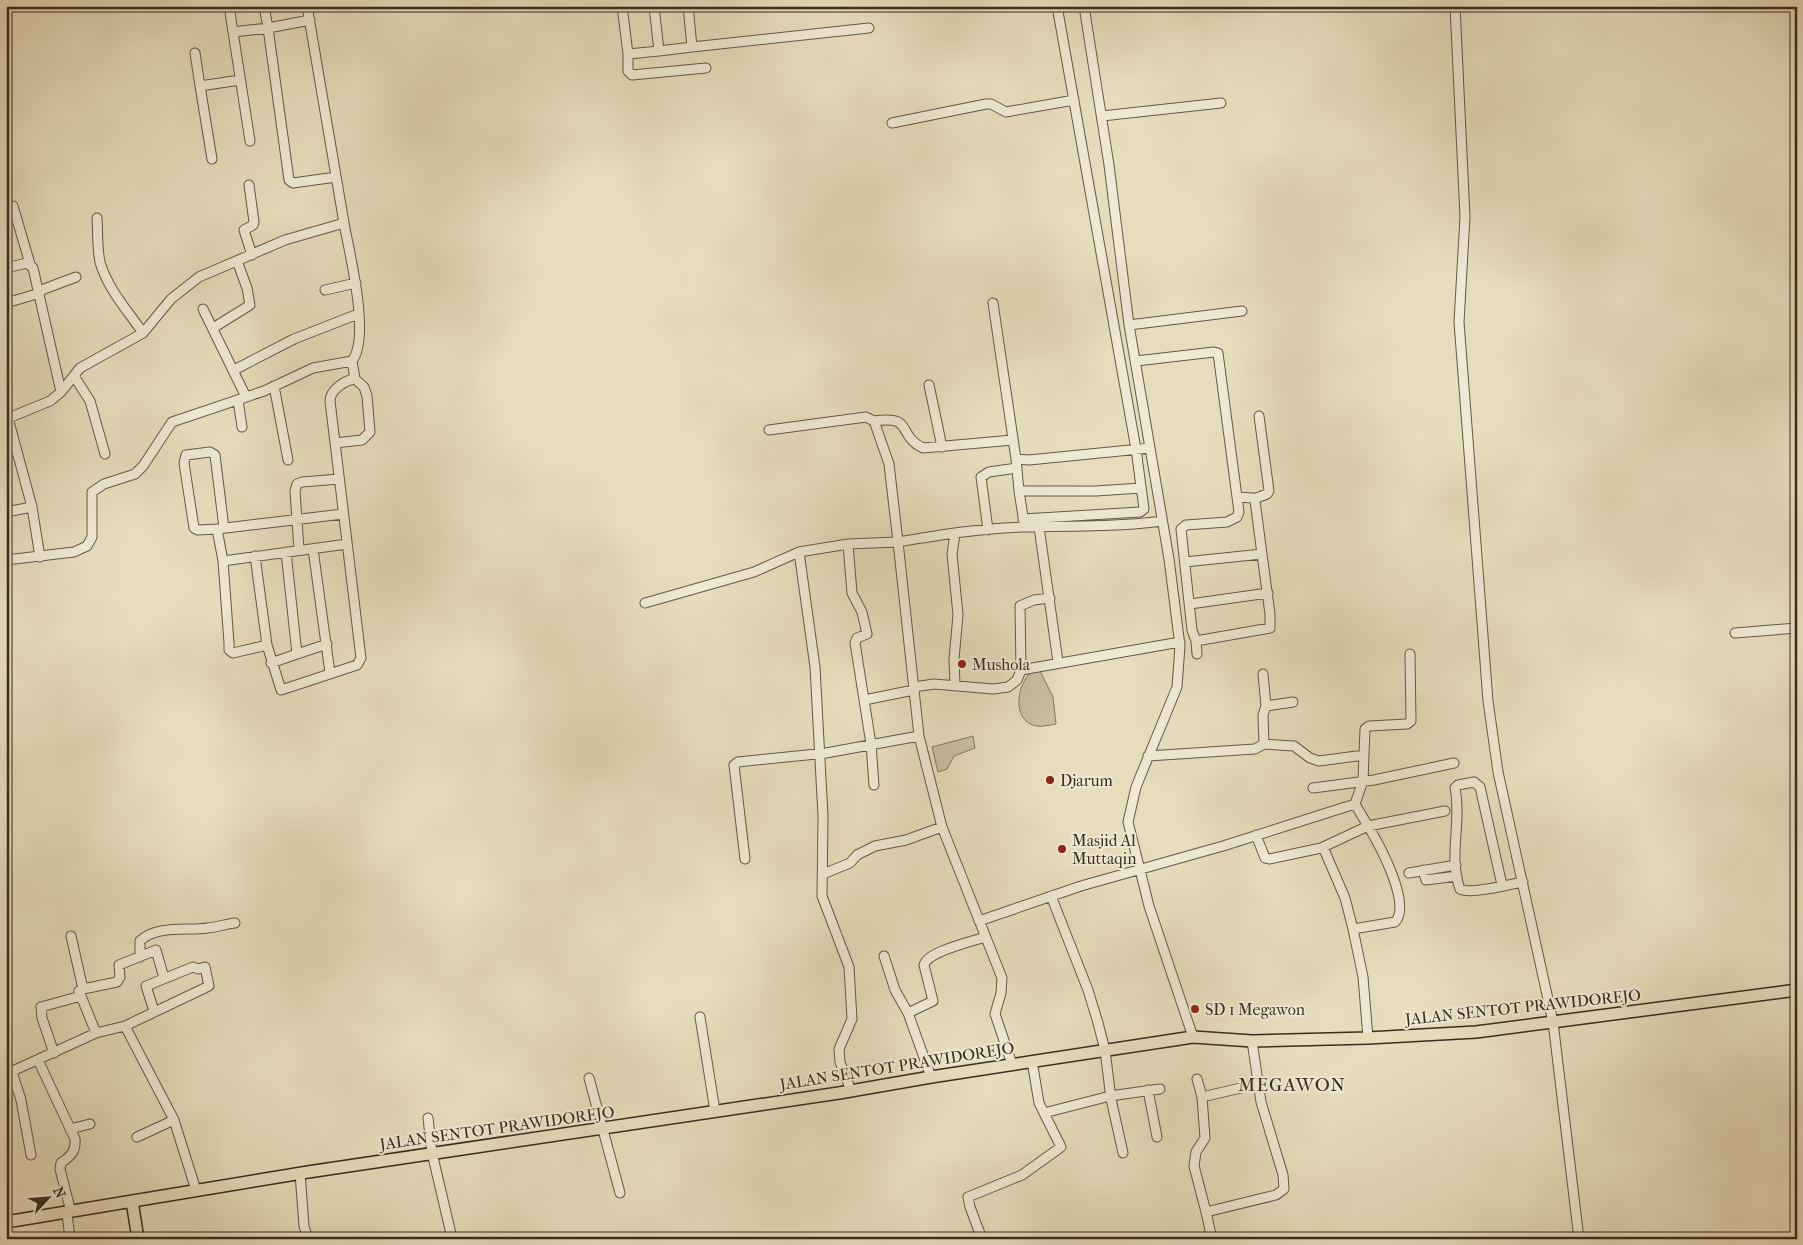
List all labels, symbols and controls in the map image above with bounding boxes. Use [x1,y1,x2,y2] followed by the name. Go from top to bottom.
[972,655,1031,674] place label: Mushola
[956,658,968,670] marker: Mushola
[1060,771,1114,790] place label: Djarum
[1044,774,1056,786] marker: Djarum
[1072,831,1137,868] place label: Masjid Al Muttaqin
[1056,843,1068,855] marker: Masjid Al Muttaqin
[1402,985,1642,1029] street label: JALAN SENTOT PRAWIDOREJO
[1205,1000,1306,1019] place label: SD 1 Megawon
[1189,1003,1201,1015] marker: SD 1 Megawon
[776,1038,1016,1094] street label: JALAN SENTOT PRAWIDOREJO
[1238,1074,1346,1096] district label: MEGAWON
[376,1102,616,1154] street label: JALAN SENTOT PRAWIDOREJO
[22,1172,72,1222] north arrow
[49,1184,69,1201] text: N

